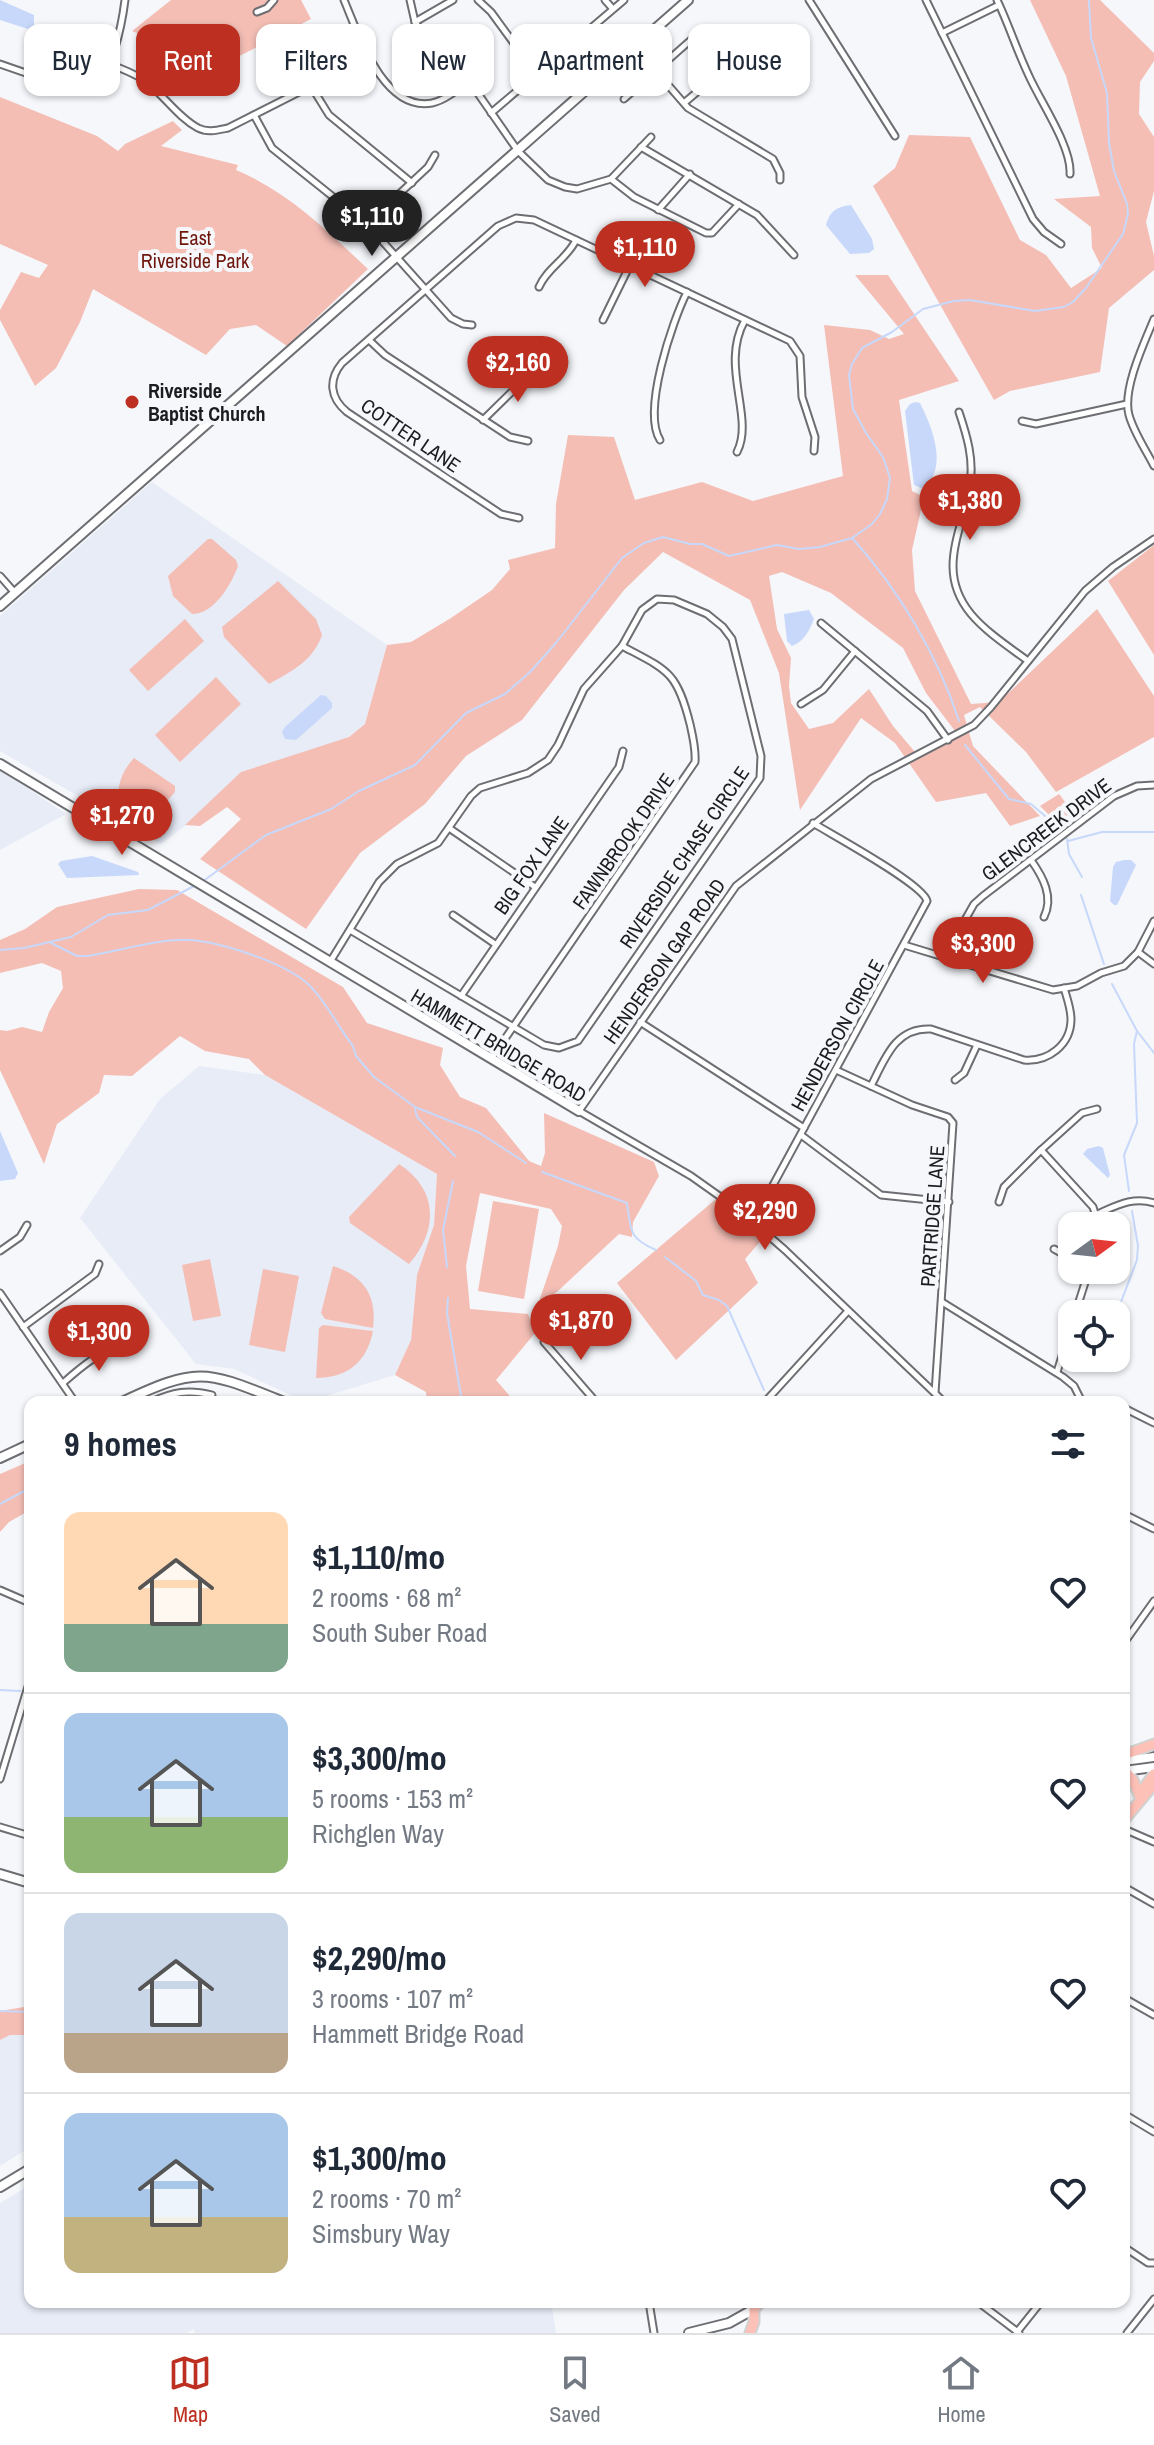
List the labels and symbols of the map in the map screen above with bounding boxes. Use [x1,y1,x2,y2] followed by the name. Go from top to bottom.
[307,190,437,258] pin: $1,110
[580,221,710,289] pin: $1,110
[141,224,250,274] park label: East Riverside Park
[453,336,583,404] pin: $2,160
[148,377,266,427] place label: Riverside Baptist Church
[356,392,466,478] street label: COTTER LANE
[123,393,141,411] marker: Riverside Baptist Church
[905,474,1035,542] pin: $1,380
[613,761,755,953] street label: RIVERSIDE CHASE CIRCLE
[566,767,680,915] street label: FAWNBROOK DRIVE
[976,771,1116,887] street label: GLENCREEK DRIVE
[57,789,187,857] pin: $1,270
[487,811,575,919] street label: BIG FOX LANE
[597,873,731,1049] street label: HENDERSON GAP ROAD
[918,917,1048,985] pin: $3,300
[784,954,890,1116] street label: HENDERSON CIRCLE
[406,982,592,1108] street label: HAMMETT BRIDGE ROAD
[914,1144,950,1288] street label: PARTRIDGE LANE
[700,1184,830,1252] pin: $2,290
[1058,1212,1130,1284] north arrow
[516,1294,646,1362] pin: $1,870
[34,1305,164,1373] pin: $1,300

